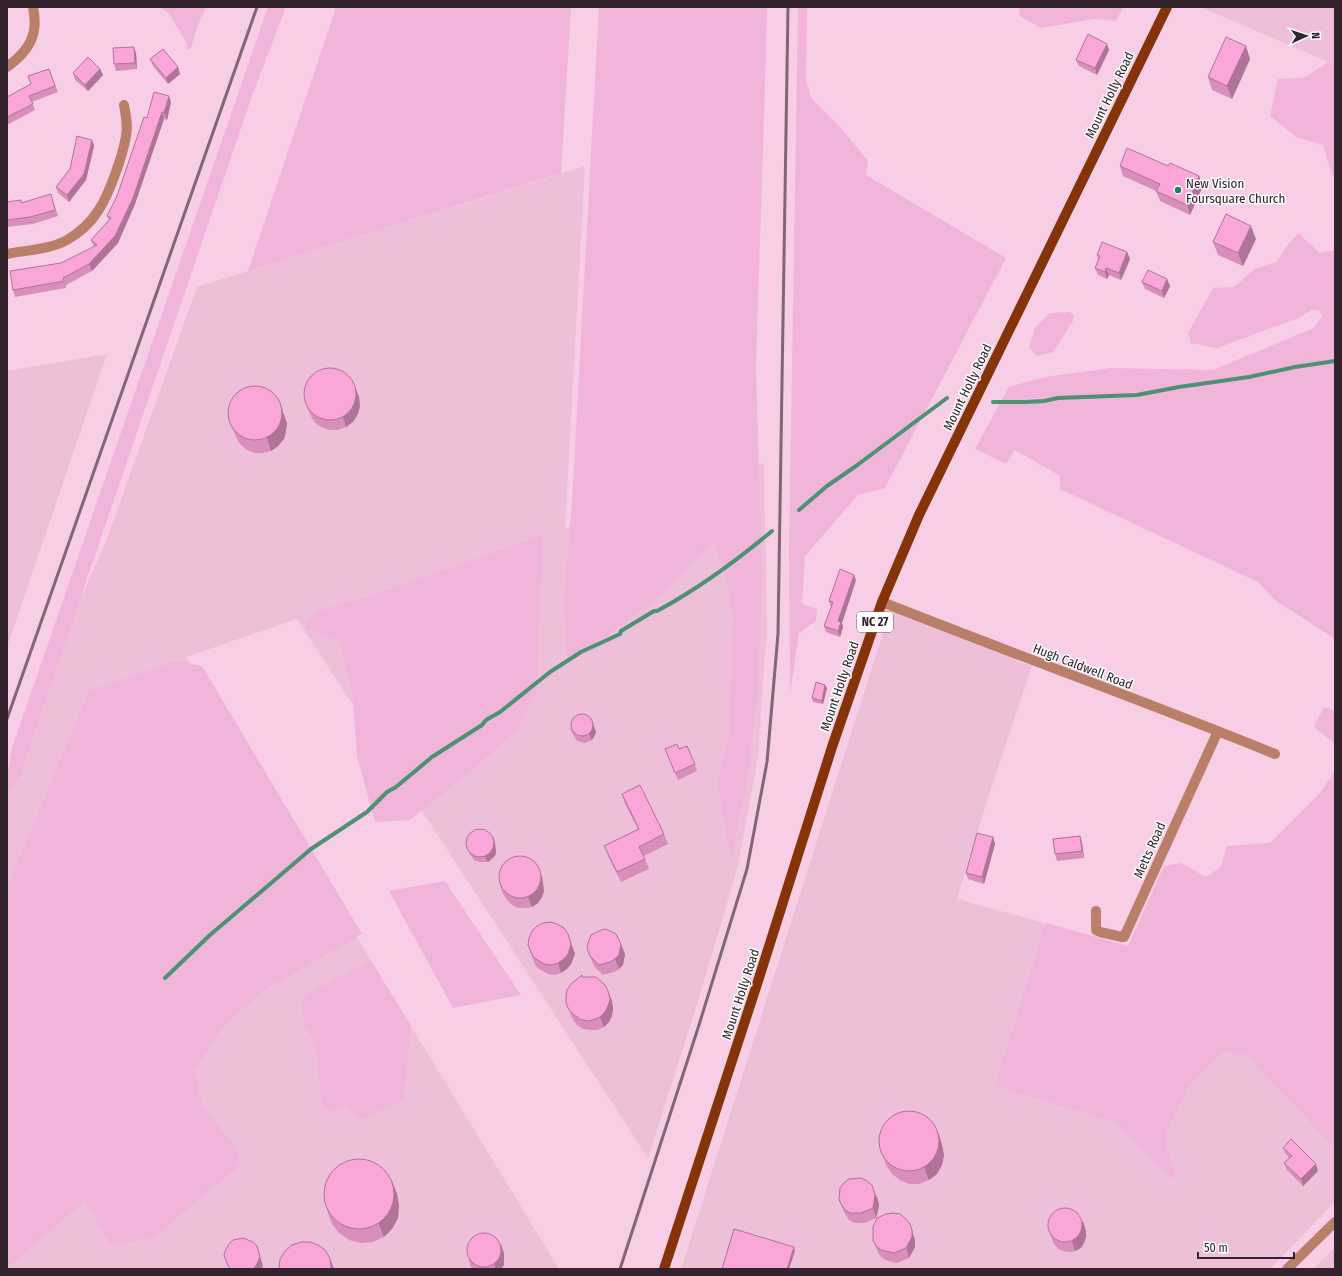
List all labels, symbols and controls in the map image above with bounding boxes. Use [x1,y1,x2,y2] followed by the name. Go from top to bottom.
[1286,16,1326,56] north arrow
[1309,32,1322,39] text: N
[1082,50,1137,141] street label: Mount Holly Road
[1186,176,1285,206] place label: New Vision Foursquare Church
[1173,185,1183,195] marker: New Vision Foursquare Church
[940,342,995,433] street label: Mount Holly Road
[857,612,893,632] road number: NC 27
[817,639,862,733] street label: Mount Holly Road
[1031,641,1135,692] street label: Hugh Caldwell Road
[1130,820,1168,881] street label: Metts Road
[719,947,762,1041] street label: Mount Holly Road
[1198,1234,1294,1260] scale bar
[1204,1241,1228,1255] text: 50 m

